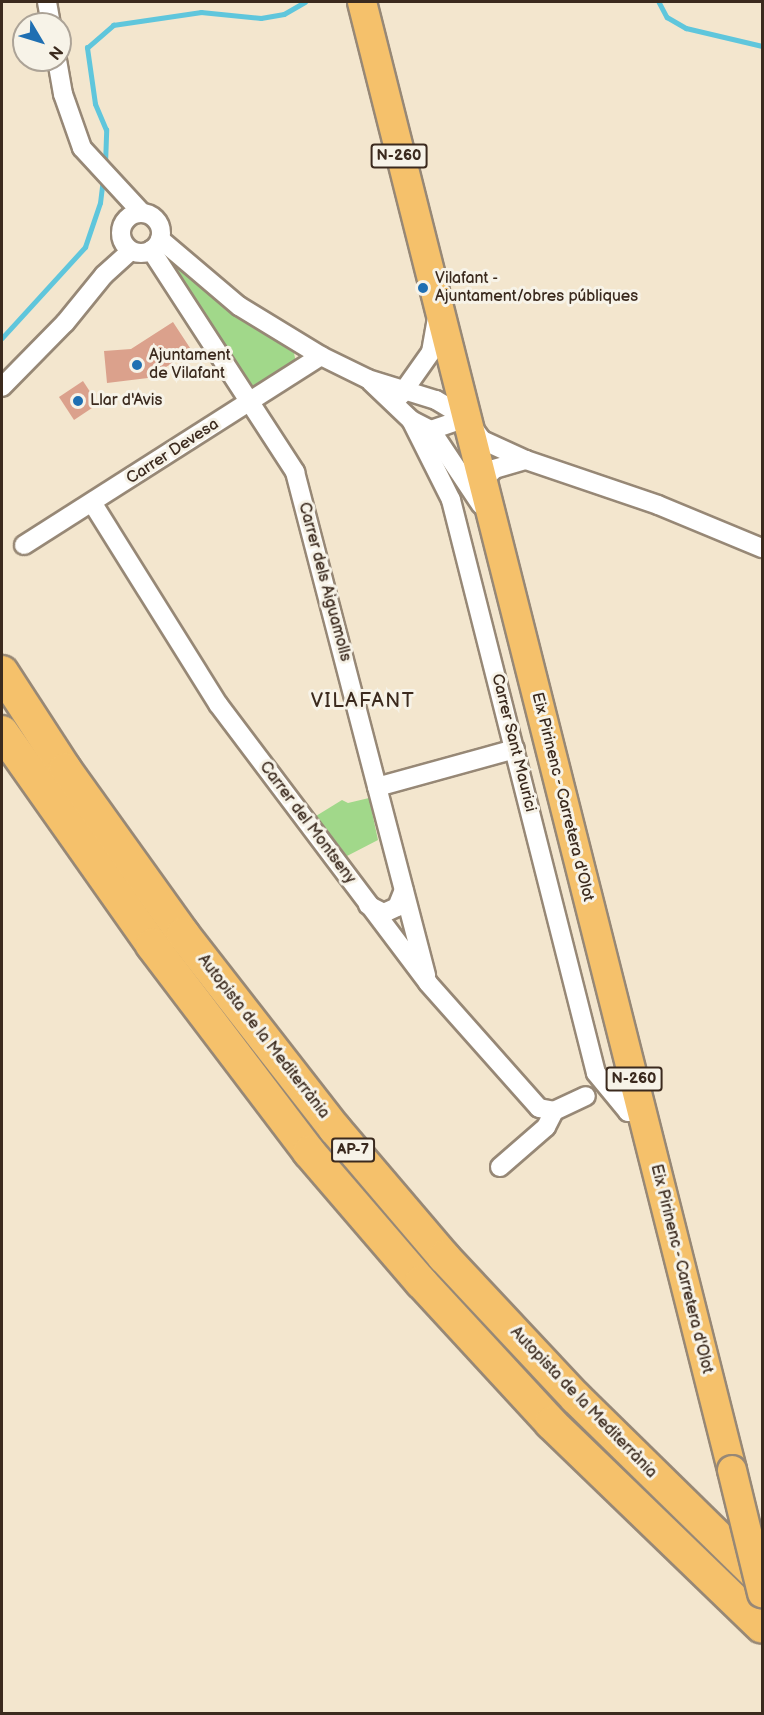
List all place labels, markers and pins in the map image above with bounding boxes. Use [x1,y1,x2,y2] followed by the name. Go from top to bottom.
[435,269,638,307] place label: Vilafant - Ajuntament/obres públiques
[416,281,430,295] marker: Vilafant - Ajuntament/obres públiques
[149,346,231,384] place label: Ajuntament de Vilafant
[130,358,144,372] marker: Ajuntament de Vilafant
[90,391,162,411] place label: Llar d'Avis
[71,394,85,408] marker: Llar d'Avis

